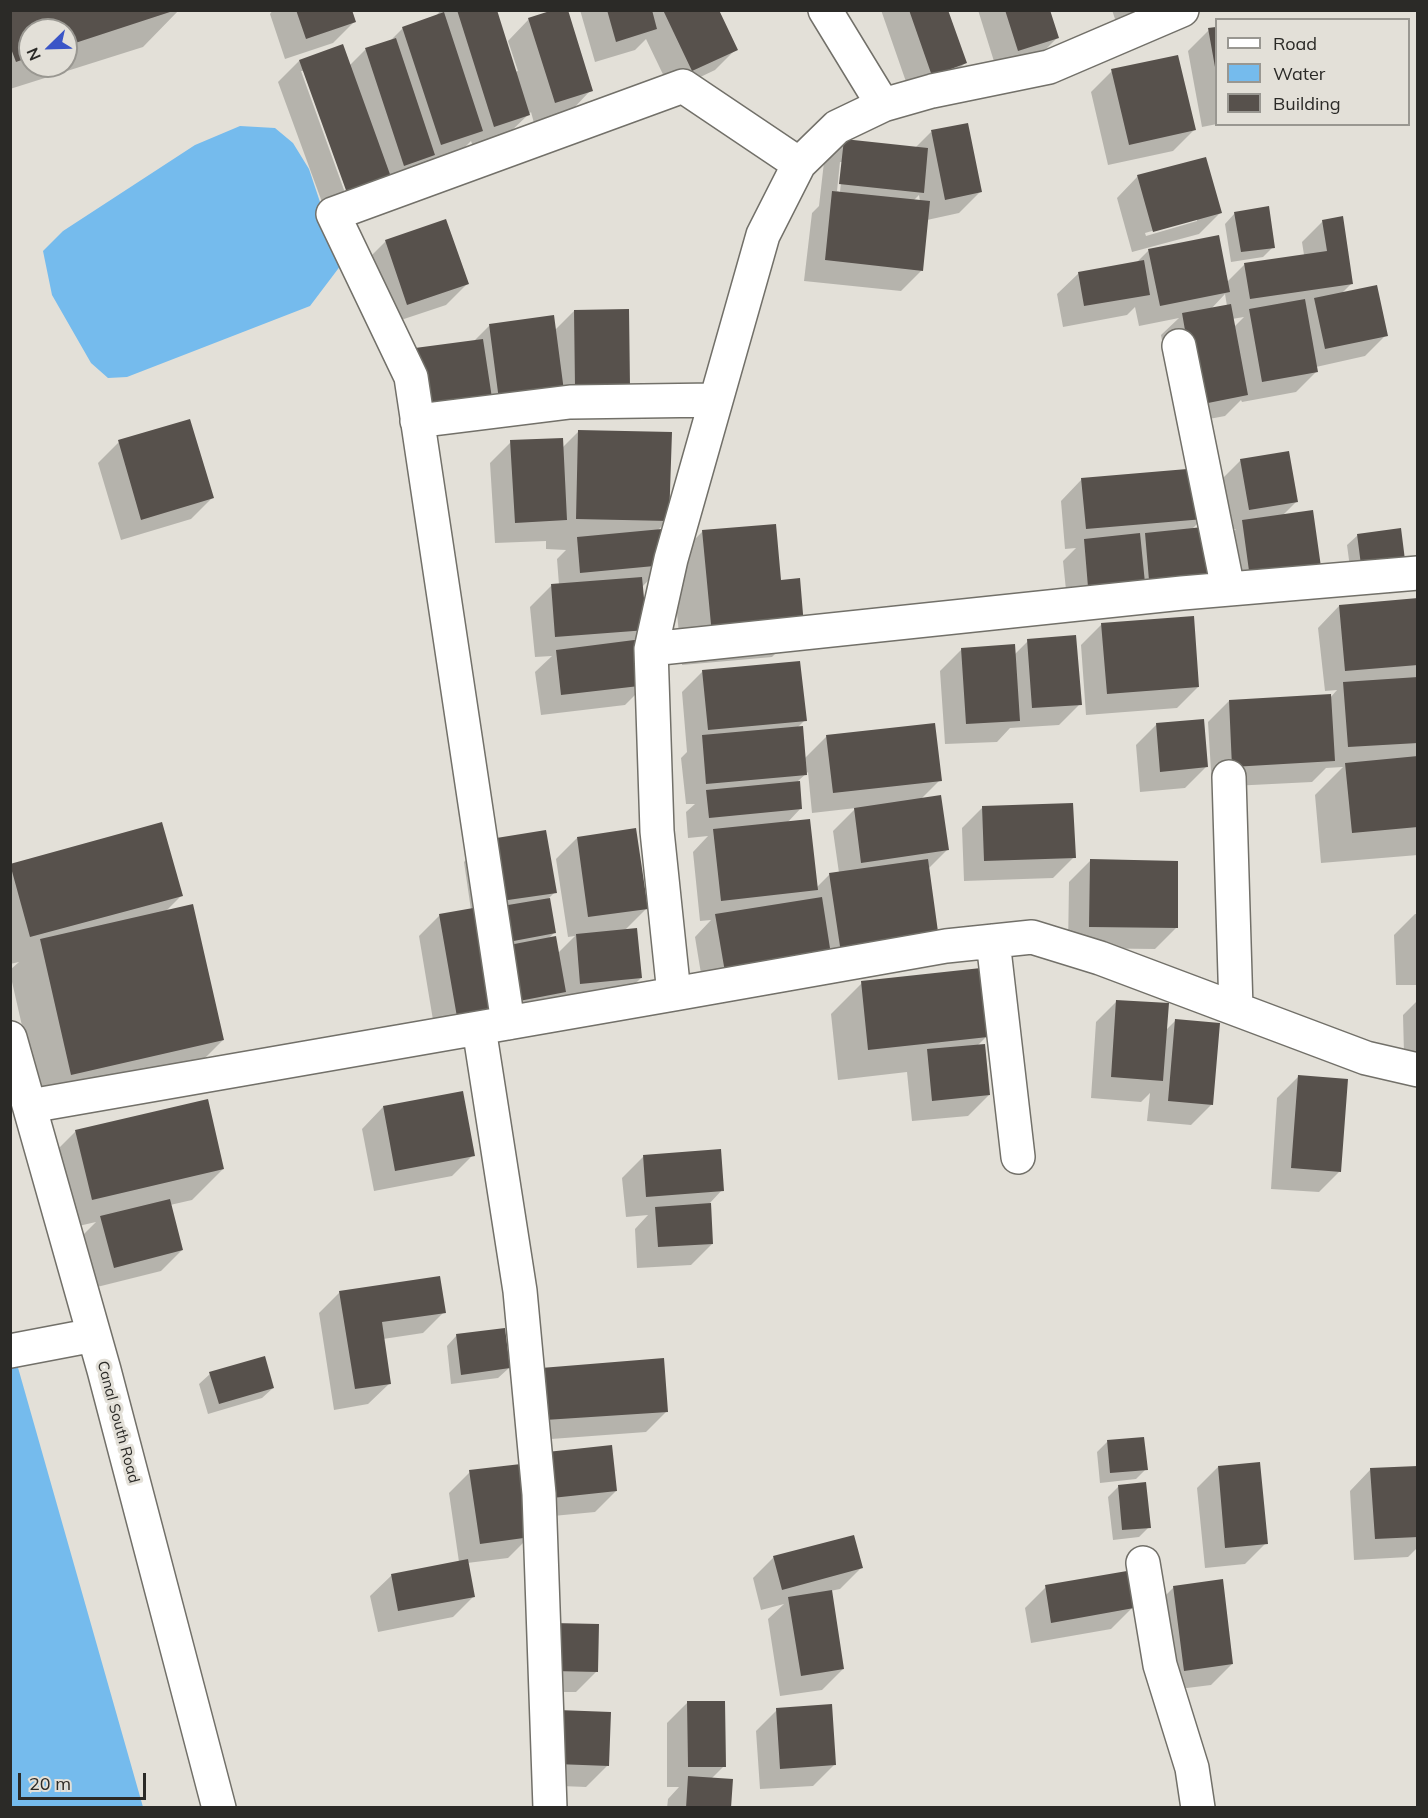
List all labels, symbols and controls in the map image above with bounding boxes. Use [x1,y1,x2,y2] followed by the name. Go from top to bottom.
[18,18,78,78] north arrow
[1215,18,1410,126] legend
[1273,32,1317,55] text: Road
[22,45,45,64] text: N
[1273,62,1325,85] text: Water
[1273,92,1341,115] text: Building
[93,1359,143,1485] street label: Canal South Road
[21,1761,148,1799] scale bar
[29,1772,71,1795] text: 20 m

